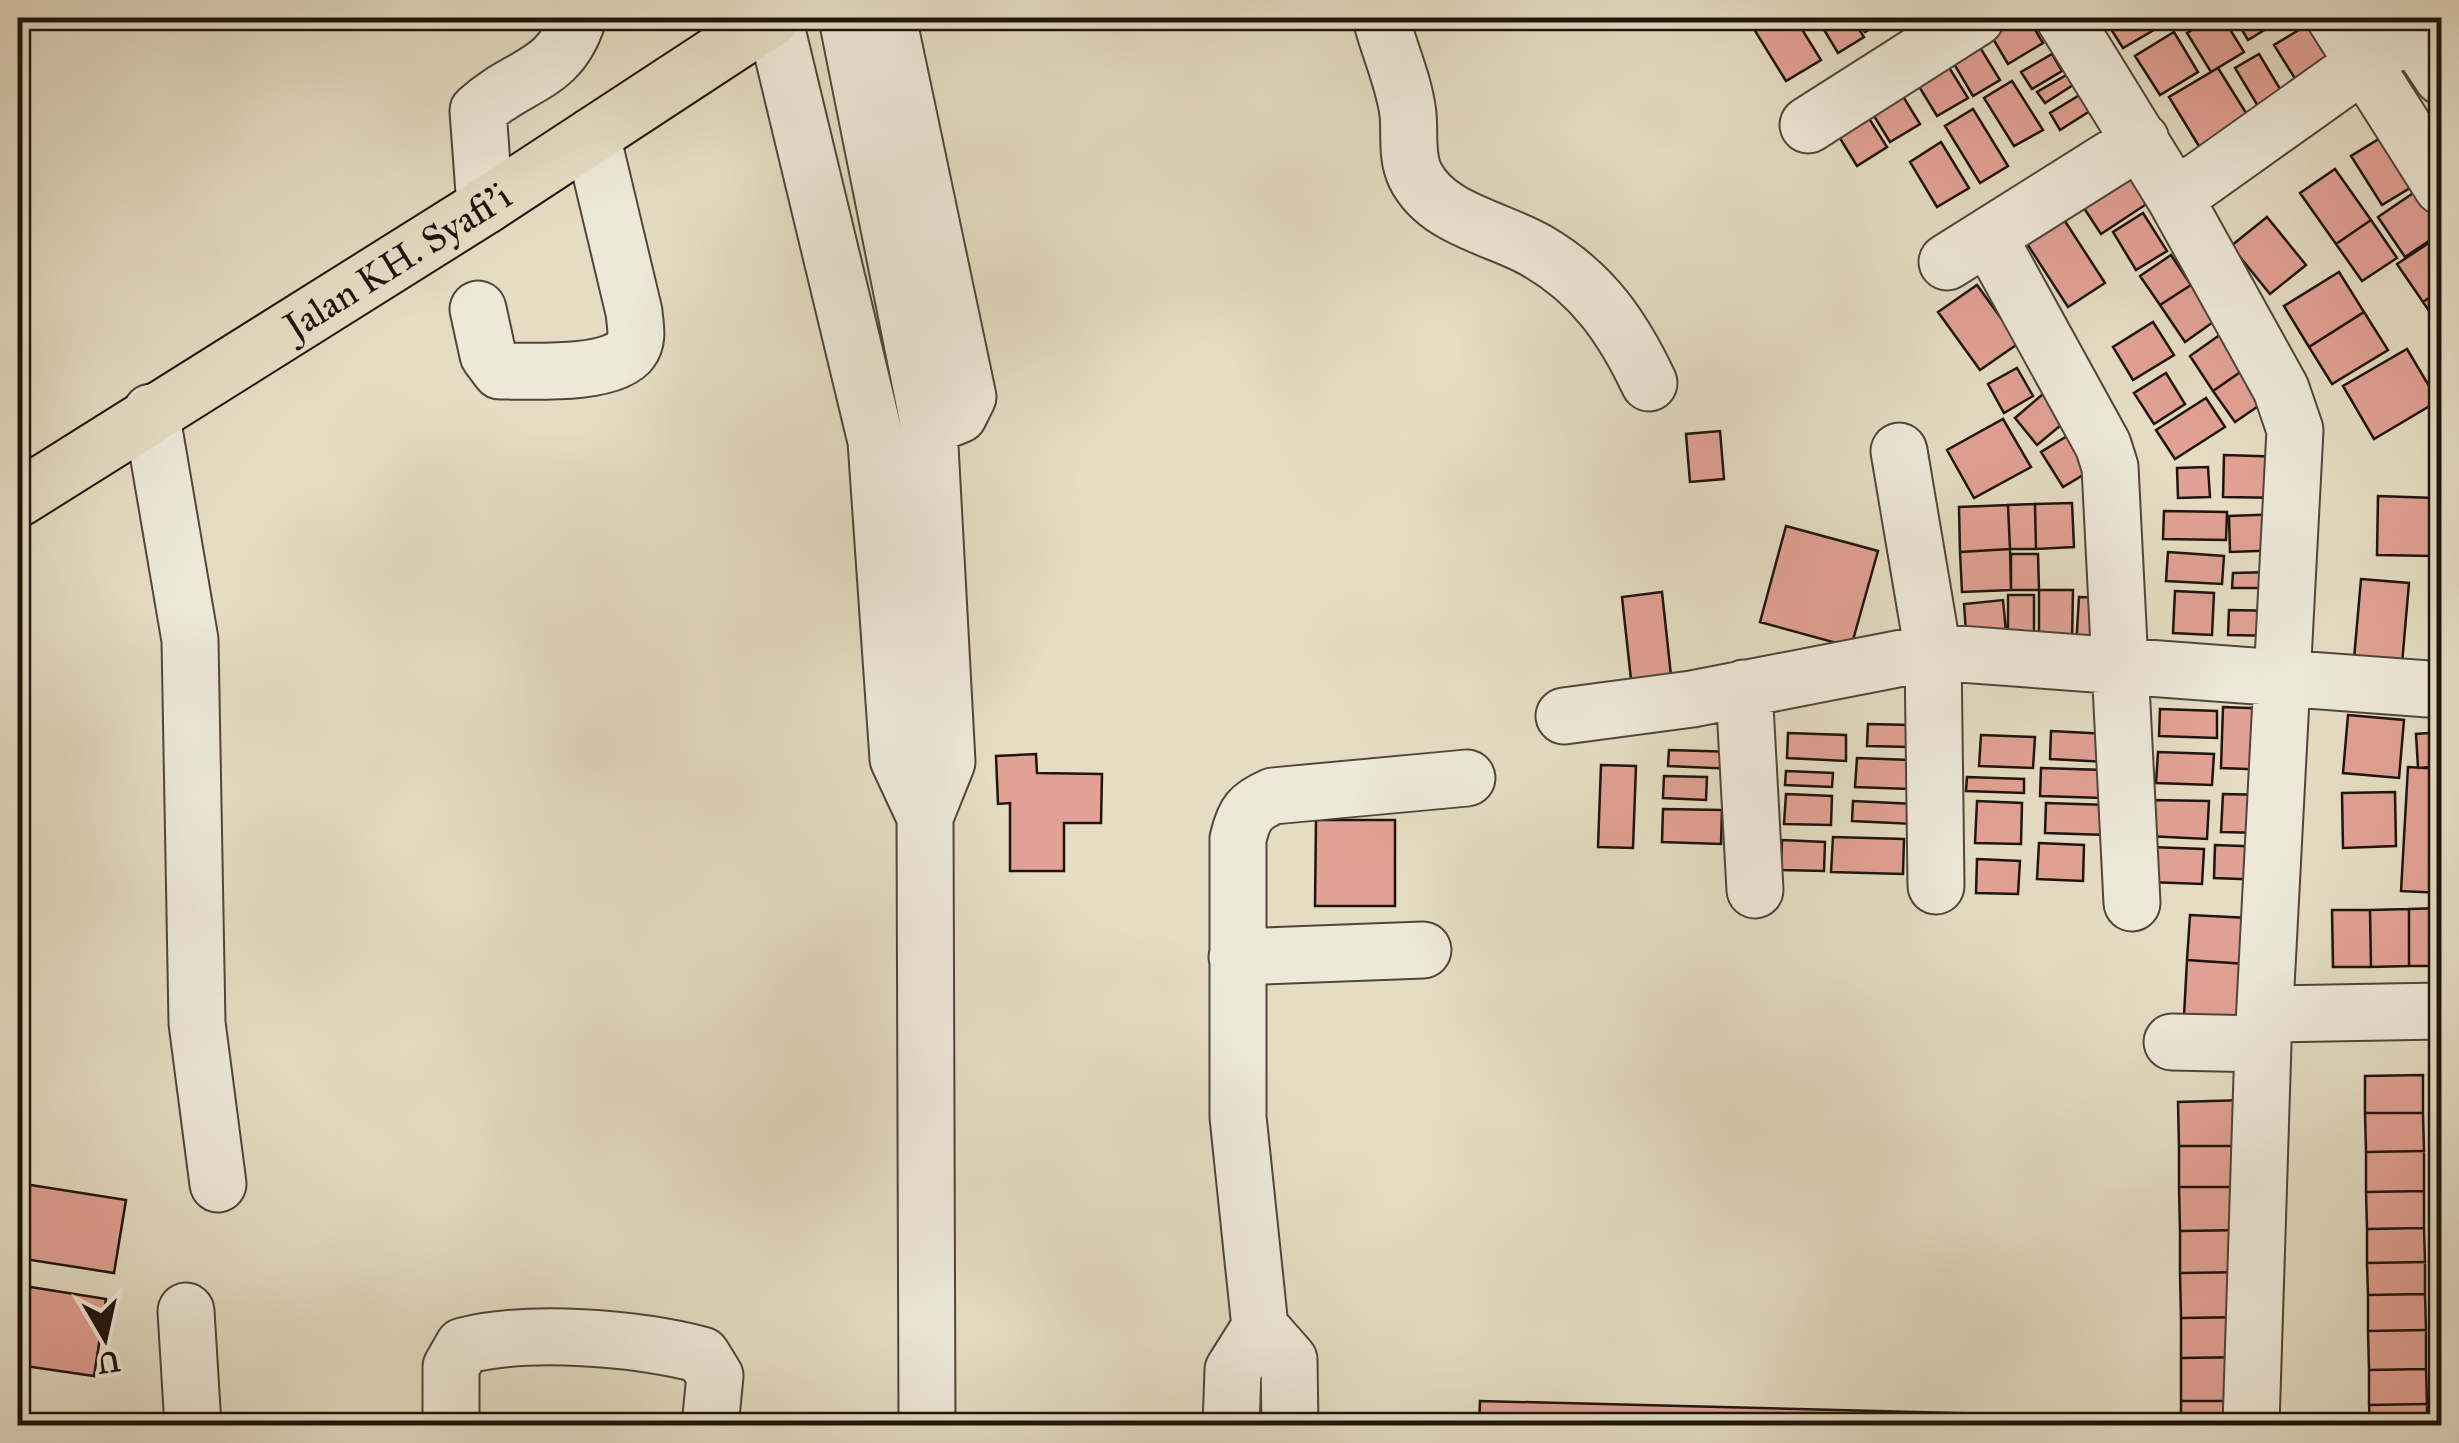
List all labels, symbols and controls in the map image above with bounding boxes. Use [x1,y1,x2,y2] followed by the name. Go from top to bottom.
[272,172,519,352] street label: Jalan KH. Syafi'i
[55,1288,155,1388] north arrow
[94,1343,122,1381] text: U

